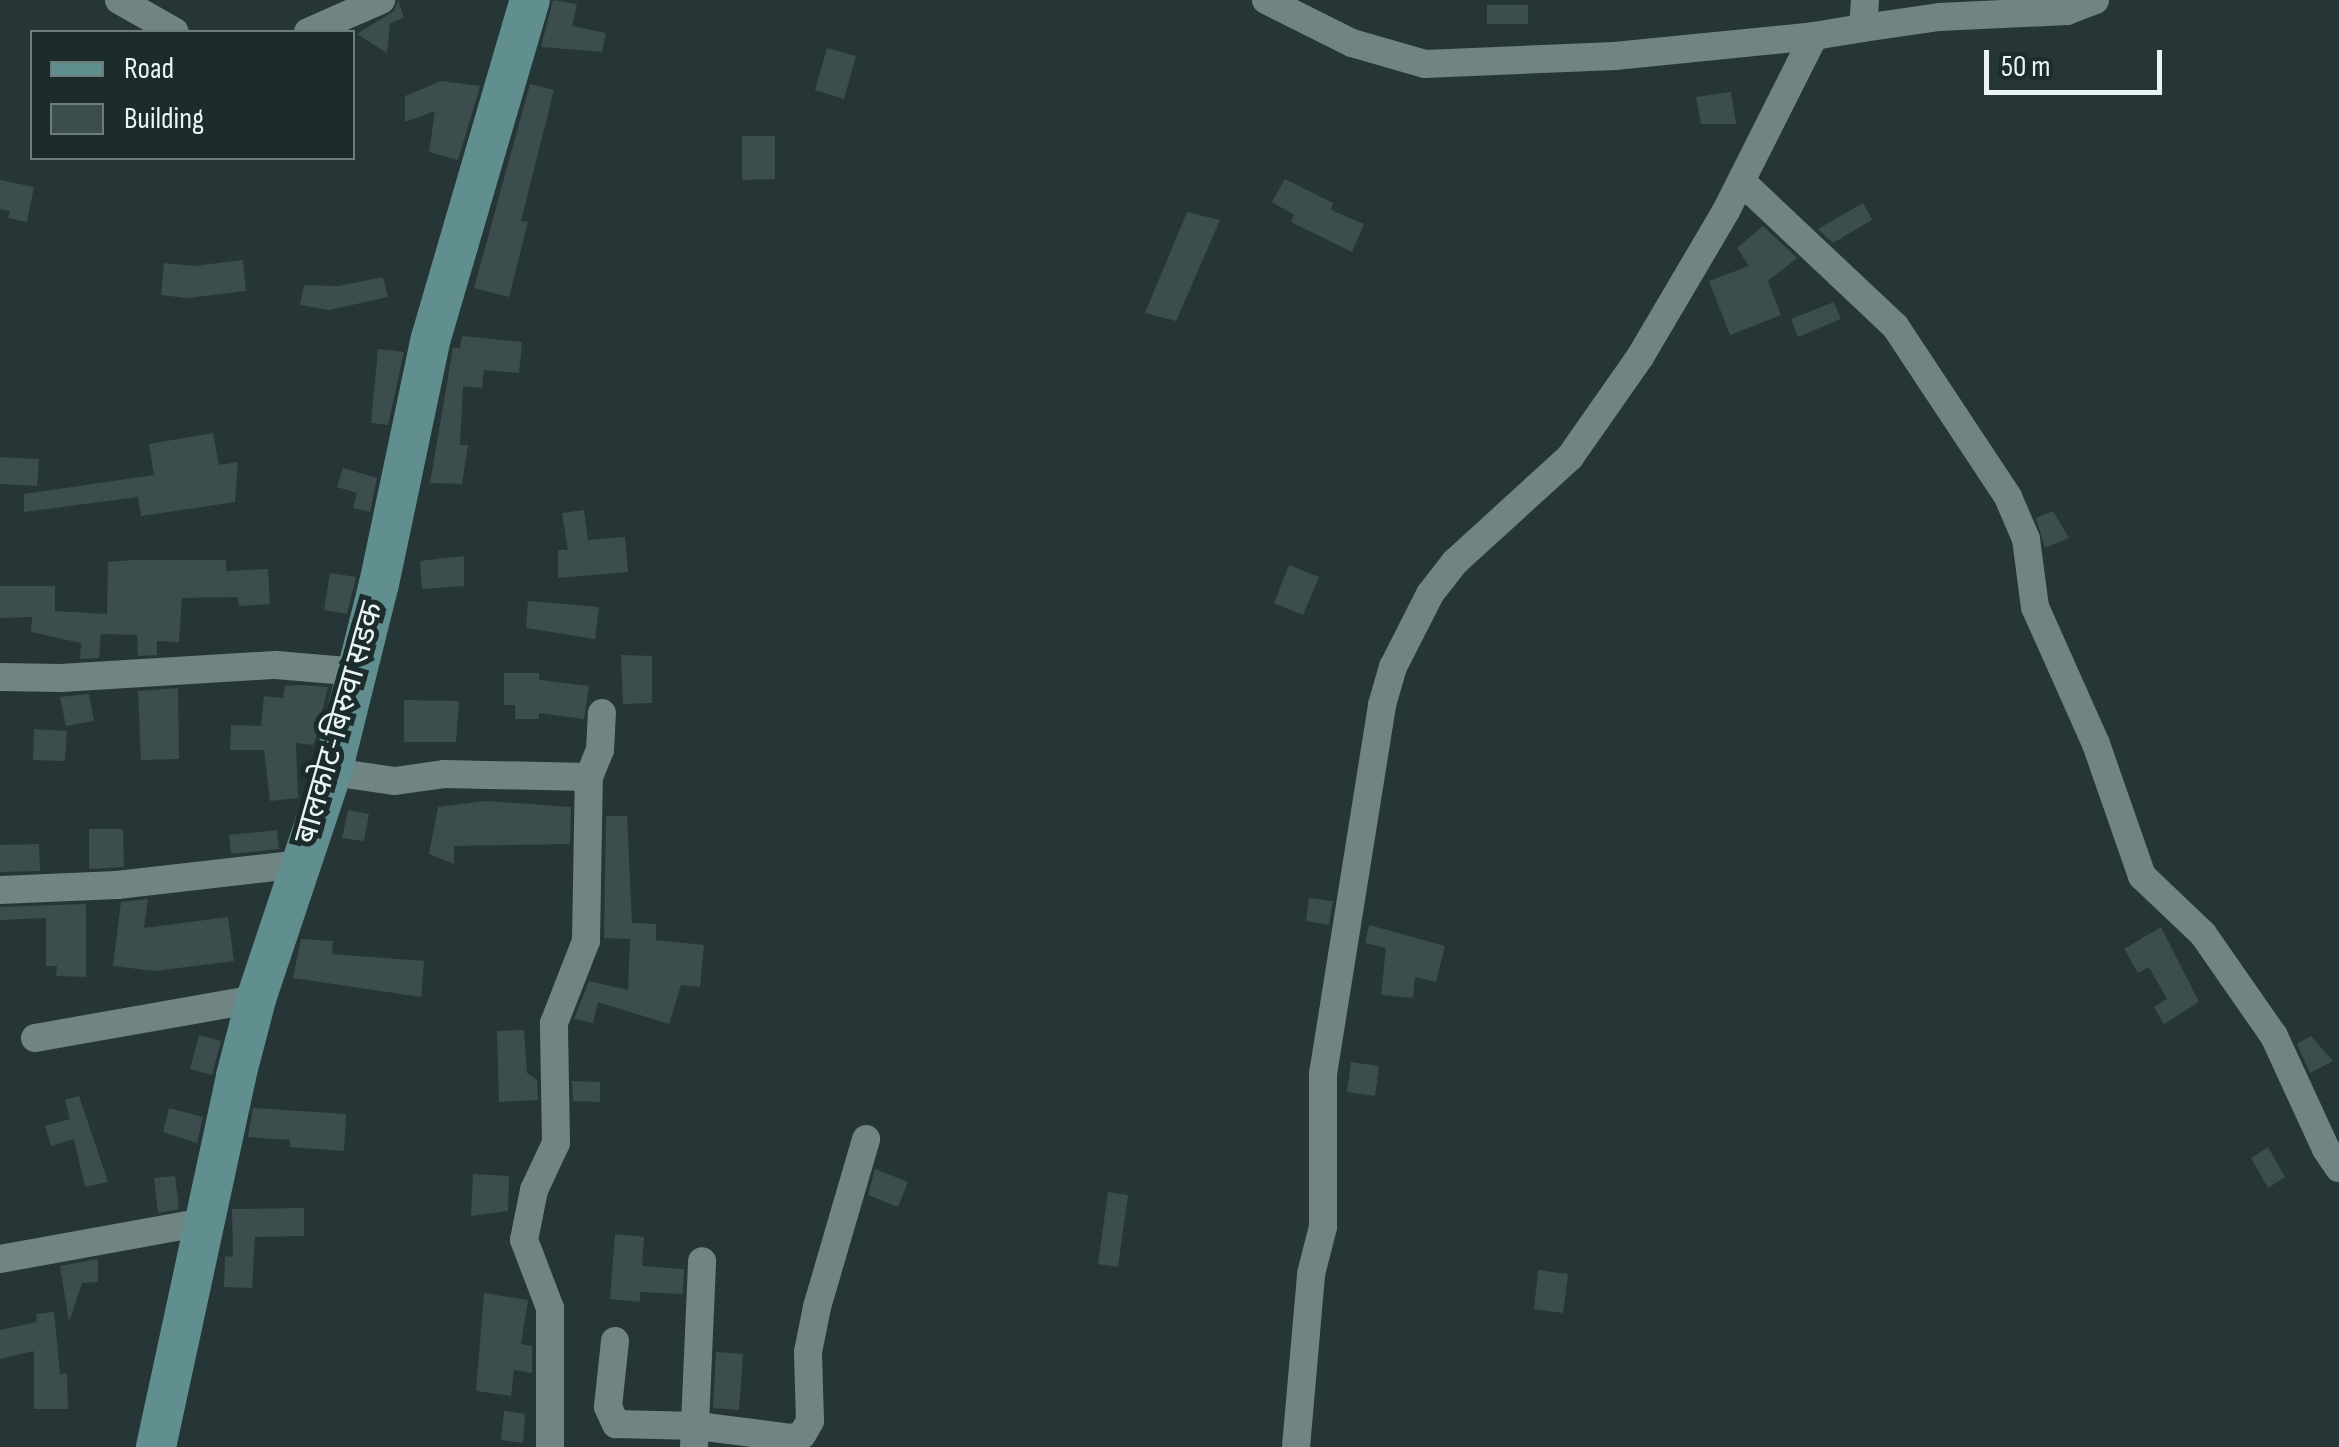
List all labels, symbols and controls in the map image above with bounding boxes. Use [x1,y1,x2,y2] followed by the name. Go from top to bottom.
[30,30,355,160] legend
[1989,30,2166,92] scale bar
[2001,49,2050,85] text: 50 m
[124,51,174,87] text: Road
[124,101,204,137] text: Building
[287,598,393,848] street label: बालकोट-बिरुवा सडक

